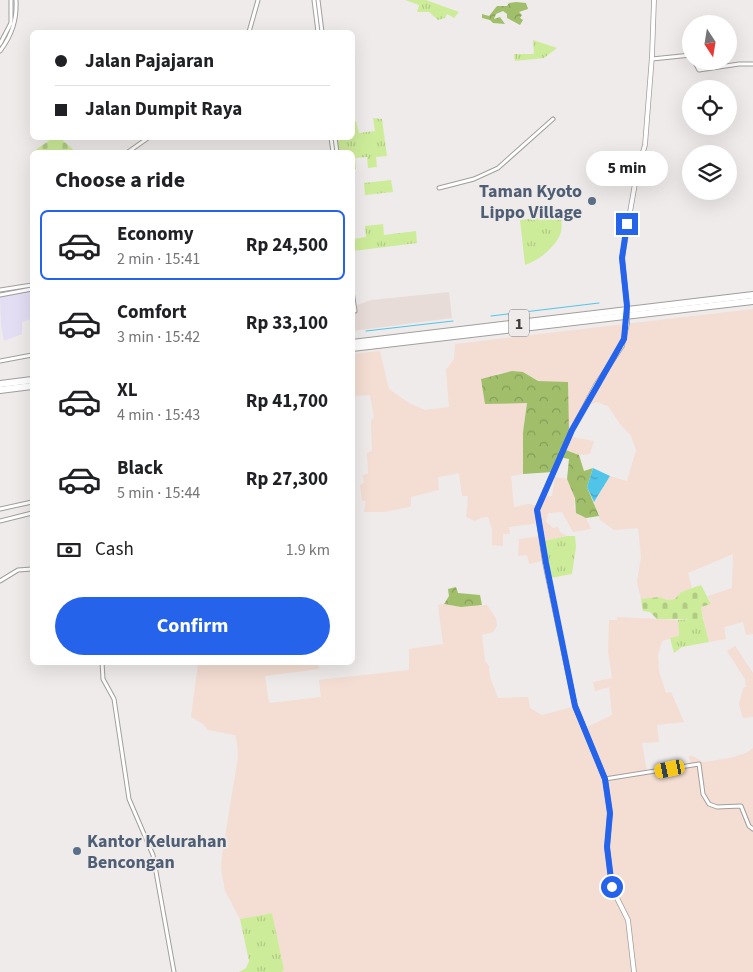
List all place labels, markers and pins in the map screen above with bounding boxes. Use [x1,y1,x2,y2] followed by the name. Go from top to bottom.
[479,179,582,225] place label: Taman Kyoto Lippo Village
[586,195,598,207] marker: Taman Kyoto Lippo Village
[87,829,227,875] place label: Kantor Kelurahan Bencongan
[71,845,83,857] marker: Kantor Kelurahan Bencongan

